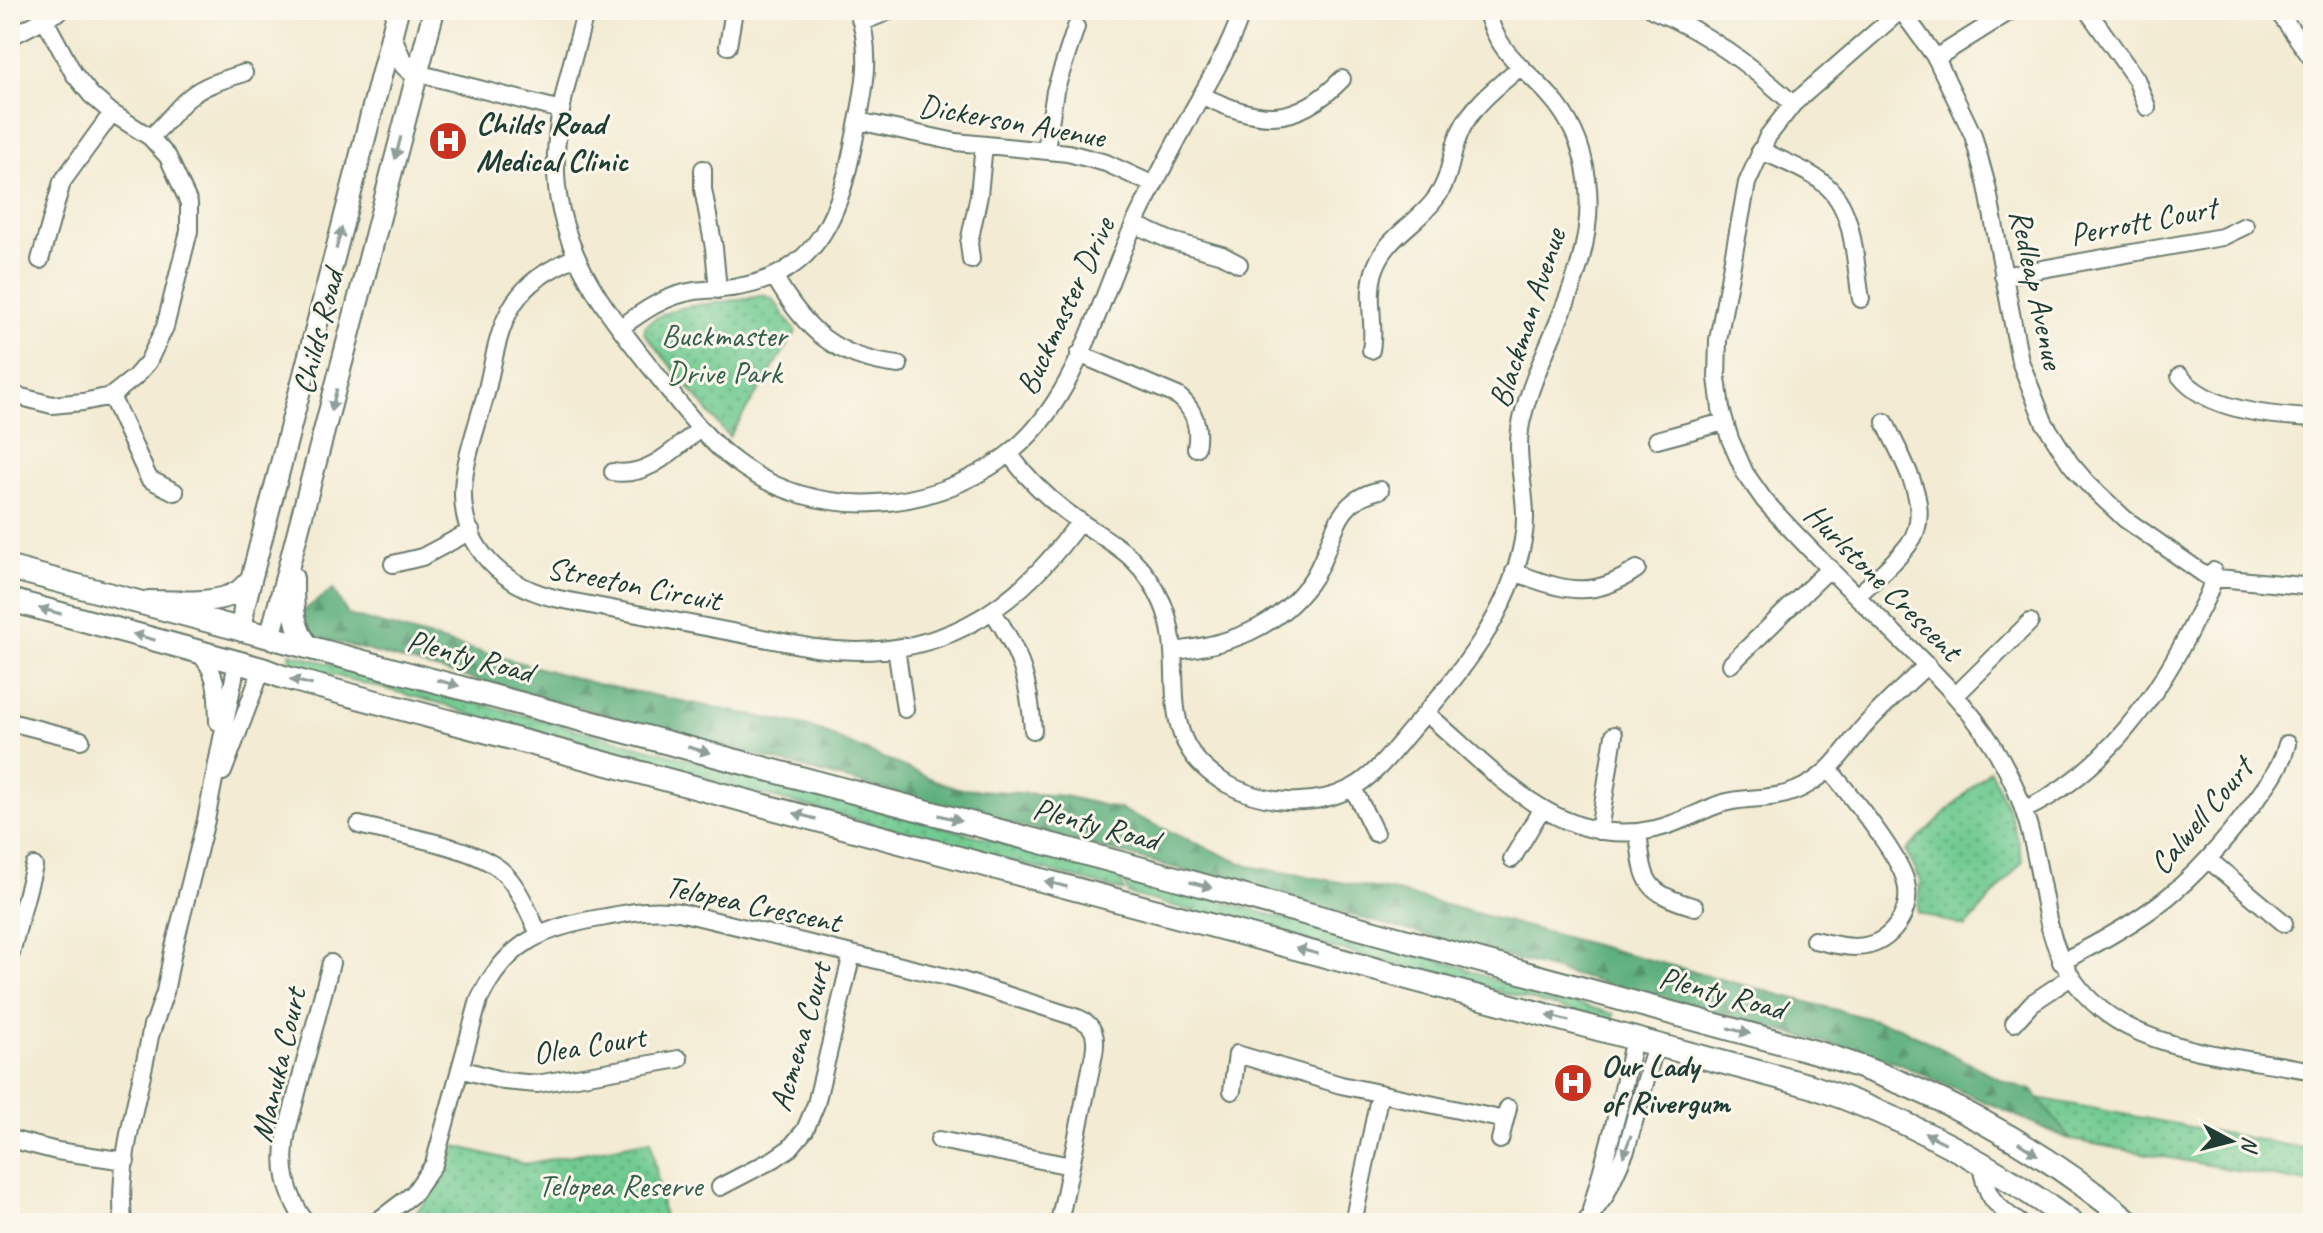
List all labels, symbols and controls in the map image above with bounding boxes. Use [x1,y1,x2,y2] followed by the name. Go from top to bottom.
[916,84,1111,158] street label: Dickerson Avenue
[476,103,629,181] place label: Childs Road Medical Clinic
[427,120,469,162] hospital icon: Childs Road Medical Clinic
[391,136,404,161] one-way arrow
[2066,186,2224,255] street label: Perrott Court
[2000,205,2074,375] street label: Redleap Avenue
[1006,208,1125,401] street label: Buckmaster Drive
[1479,221,1576,413] street label: Blackman Avenue
[334,226,346,251] one-way arrow
[283,260,354,398] street label: Childs Road
[661,315,789,393] park label: Buckmaster Drive Park
[327,388,339,413] one-way arrow
[1795,494,1973,672] street label: Hurlstone Crescent
[544,547,728,622] street label: Streeton Circuit
[38,604,63,616] one-way arrow
[403,620,543,694] street label: Plenty Road
[131,630,156,642] one-way arrow
[288,675,313,687] one-way arrow
[436,677,460,690] one-way arrow
[686,745,711,757] one-way arrow
[2140,746,2265,883] street label: Calwell Court
[1029,788,1169,862] street label: Plenty Road
[792,810,817,822] one-way arrow
[938,812,963,824] one-way arrow
[662,865,848,943] street label: Telopea Crescent
[1043,877,1068,889] one-way arrow
[1190,879,1214,892] one-way arrow
[1295,944,1319,957] one-way arrow
[759,955,842,1116] street label: Acmena Court
[1655,957,1795,1031] street label: Plenty Road
[240,981,316,1146] street label: Manuka Court
[1546,1012,1571,1024] one-way arrow
[530,1015,651,1074] street label: Olea Court
[1727,1025,1752,1037] one-way arrow
[1601,1045,1732,1123] place label: Our Lady of Rivergum
[1552,1062,1594,1104] hospital icon: Our Lady of Rivergum
[2191,1101,2271,1181] north arrow
[1923,1131,1946,1145] one-way arrow
[1620,1134,1633,1158] one-way arrow
[2235,1135,2265,1155] text: N
[2018,1142,2039,1157] one-way arrow
[538,1165,705,1206] park label: Telopea Reserve

